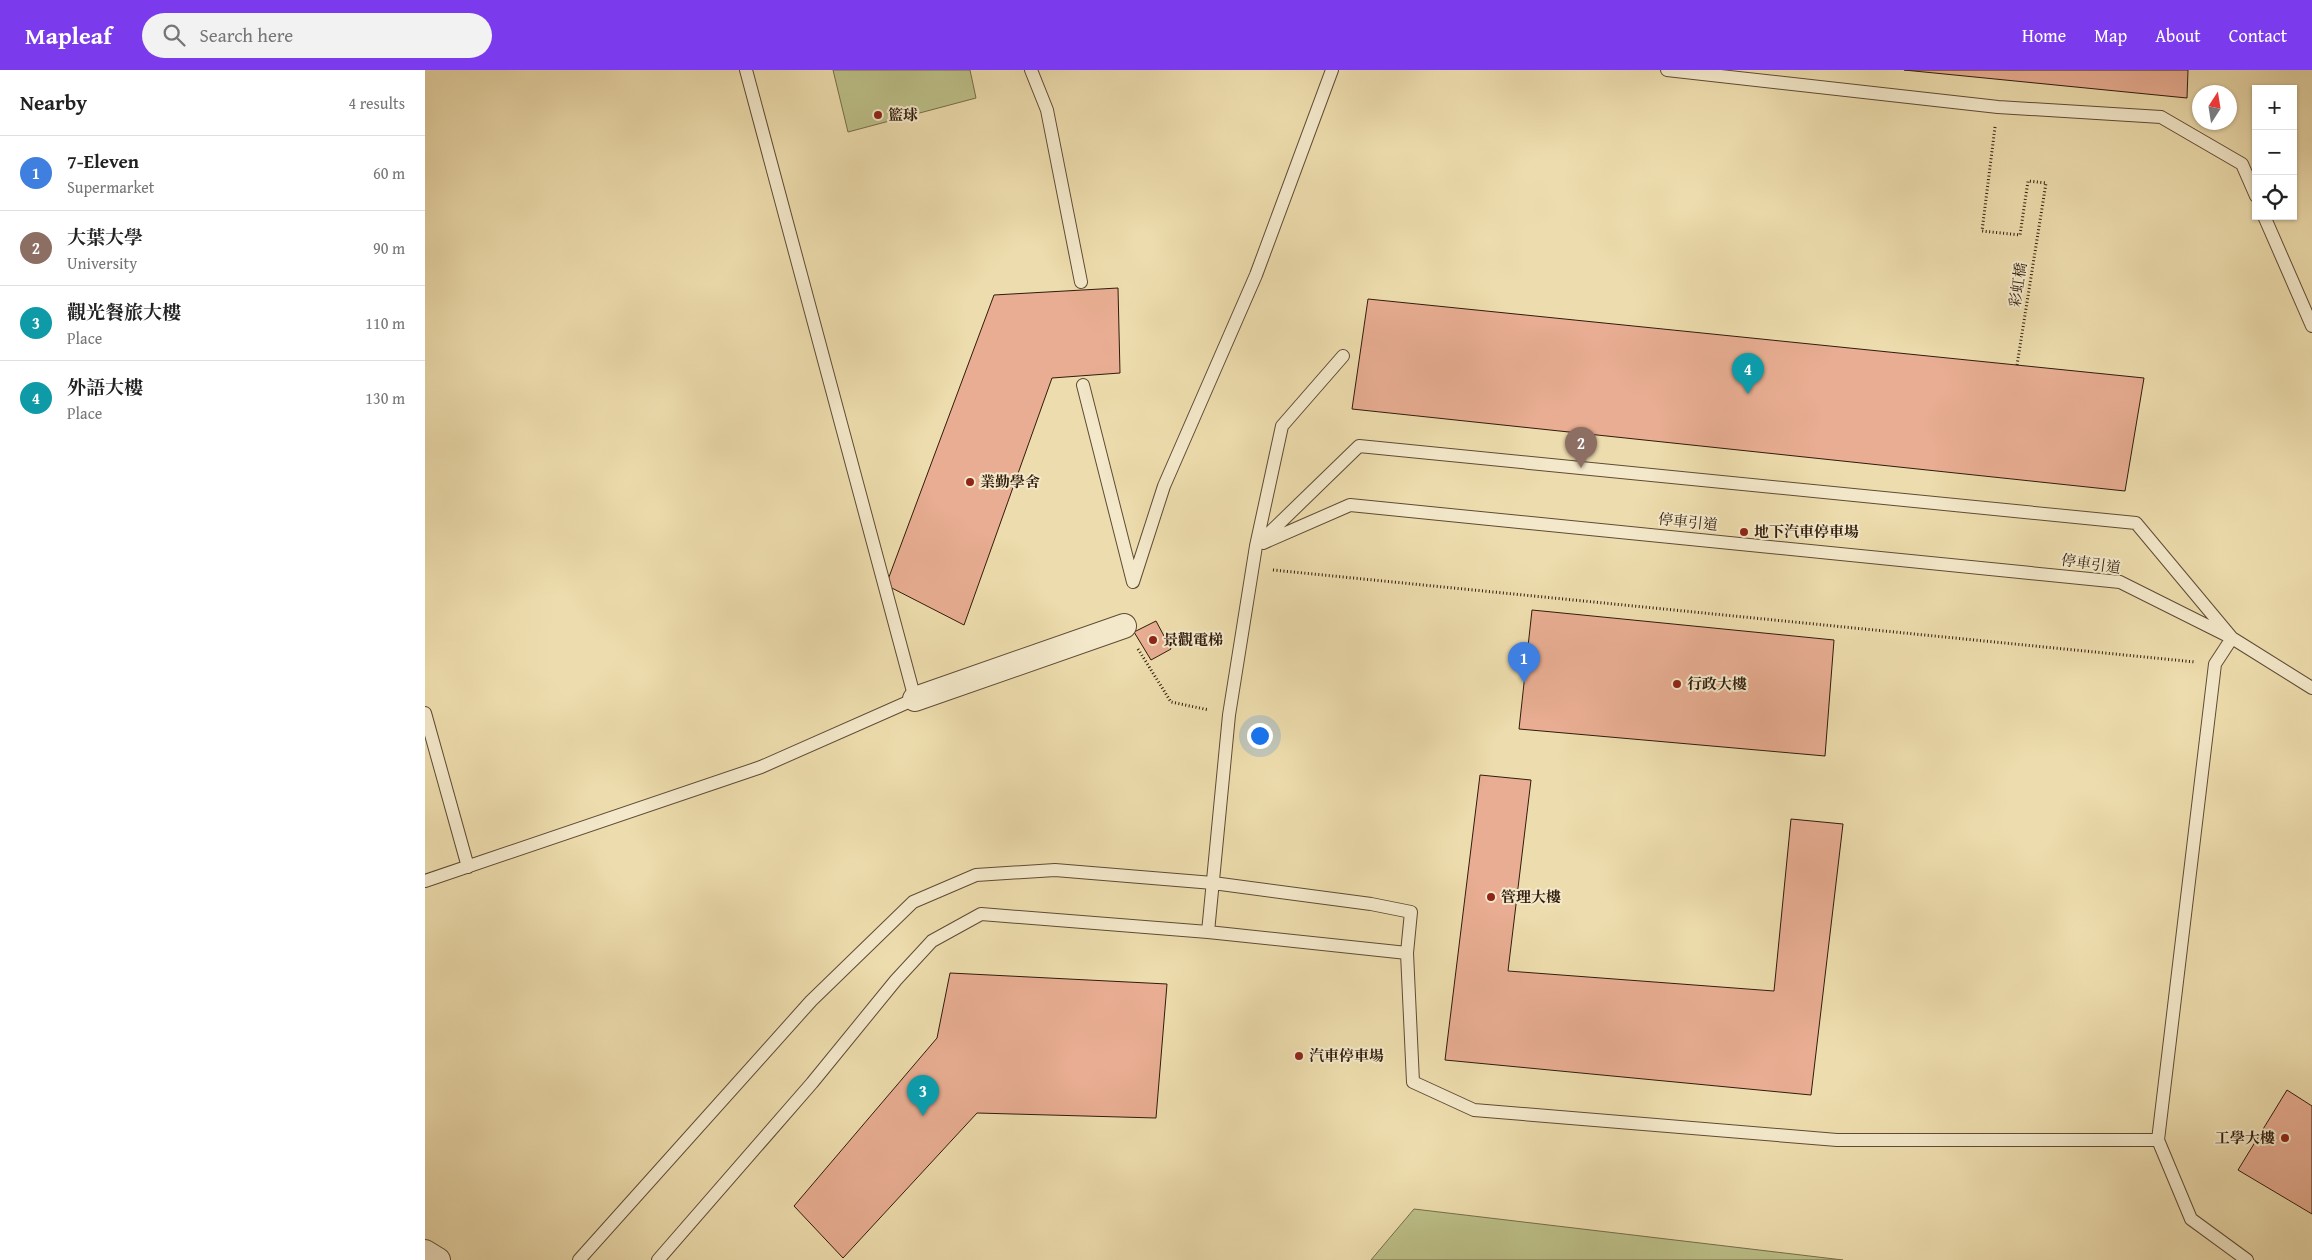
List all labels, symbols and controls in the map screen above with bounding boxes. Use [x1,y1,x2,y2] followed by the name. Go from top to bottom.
[142,13,492,58] search box
[25,18,112,53] text: Mapleaf
[160,21,188,49] icon: search
[200,21,293,49] text: Search here
[2022,22,2066,49] text: Home
[2094,22,2127,49] text: Map
[2155,22,2201,49] text: About
[2229,22,2287,49] text: Contact
[2192,85,2237,130] north arrow
[2252,85,2297,220] map controls
[2252,85,2297,130] button: +
[20,87,87,118] text: Nearby
[348,91,405,115] text: 4 results
[888,104,918,125] place label: 籃球
[872,109,884,121] marker: 籃球
[2252,130,2297,175] button: −
[67,147,139,175] text: 7-Eleven
[32,161,40,185] text: 1
[373,161,405,185] text: 60 m
[67,175,154,199] text: Supermarket
[2252,175,2297,220] button: locate
[67,223,143,251] text: 大葉大學
[32,236,40,260] text: 2
[373,236,405,260] text: 90 m
[67,251,137,275] text: University
[2004,261,2031,309] street label: 彩虹橋
[67,298,181,326] text: 觀光餐旅大樓
[32,311,40,335] text: 3
[365,311,405,335] text: 110 m
[67,326,102,350] text: Place
[1732,353,1764,394] pin: 4
[67,373,143,401] text: 外語大樓
[32,386,40,410] text: 4
[365,386,405,410] text: 130 m
[67,401,102,425] text: Place
[1565,427,1597,468] pin: 2
[980,471,1040,492] place label: 業勤學舍
[964,476,976,488] marker: 業勤學舍
[1657,508,1719,535] street label: 停車引道
[1754,521,1859,542] place label: 地下汽車停車場
[1738,526,1750,538] marker: 地下汽車停車場
[2060,549,2122,578] street label: 停車引道
[1163,629,1223,650] place label: 景觀電梯
[1147,634,1159,646] marker: 景觀電梯
[1508,642,1540,683] pin: 1
[1687,673,1747,694] place label: 行政大樓
[1671,678,1683,690] marker: 行政大樓
[1247,723,1273,749] your location
[1501,886,1561,907] place label: 管理大樓
[1485,891,1497,903] marker: 管理大樓
[1309,1045,1384,1066] place label: 汽車停車場
[1293,1050,1305,1062] marker: 汽車停車場
[907,1075,939,1116] pin: 3
[2215,1127,2275,1148] place label: 工學大樓
[2279,1132,2291,1144] marker: 工學大樓

